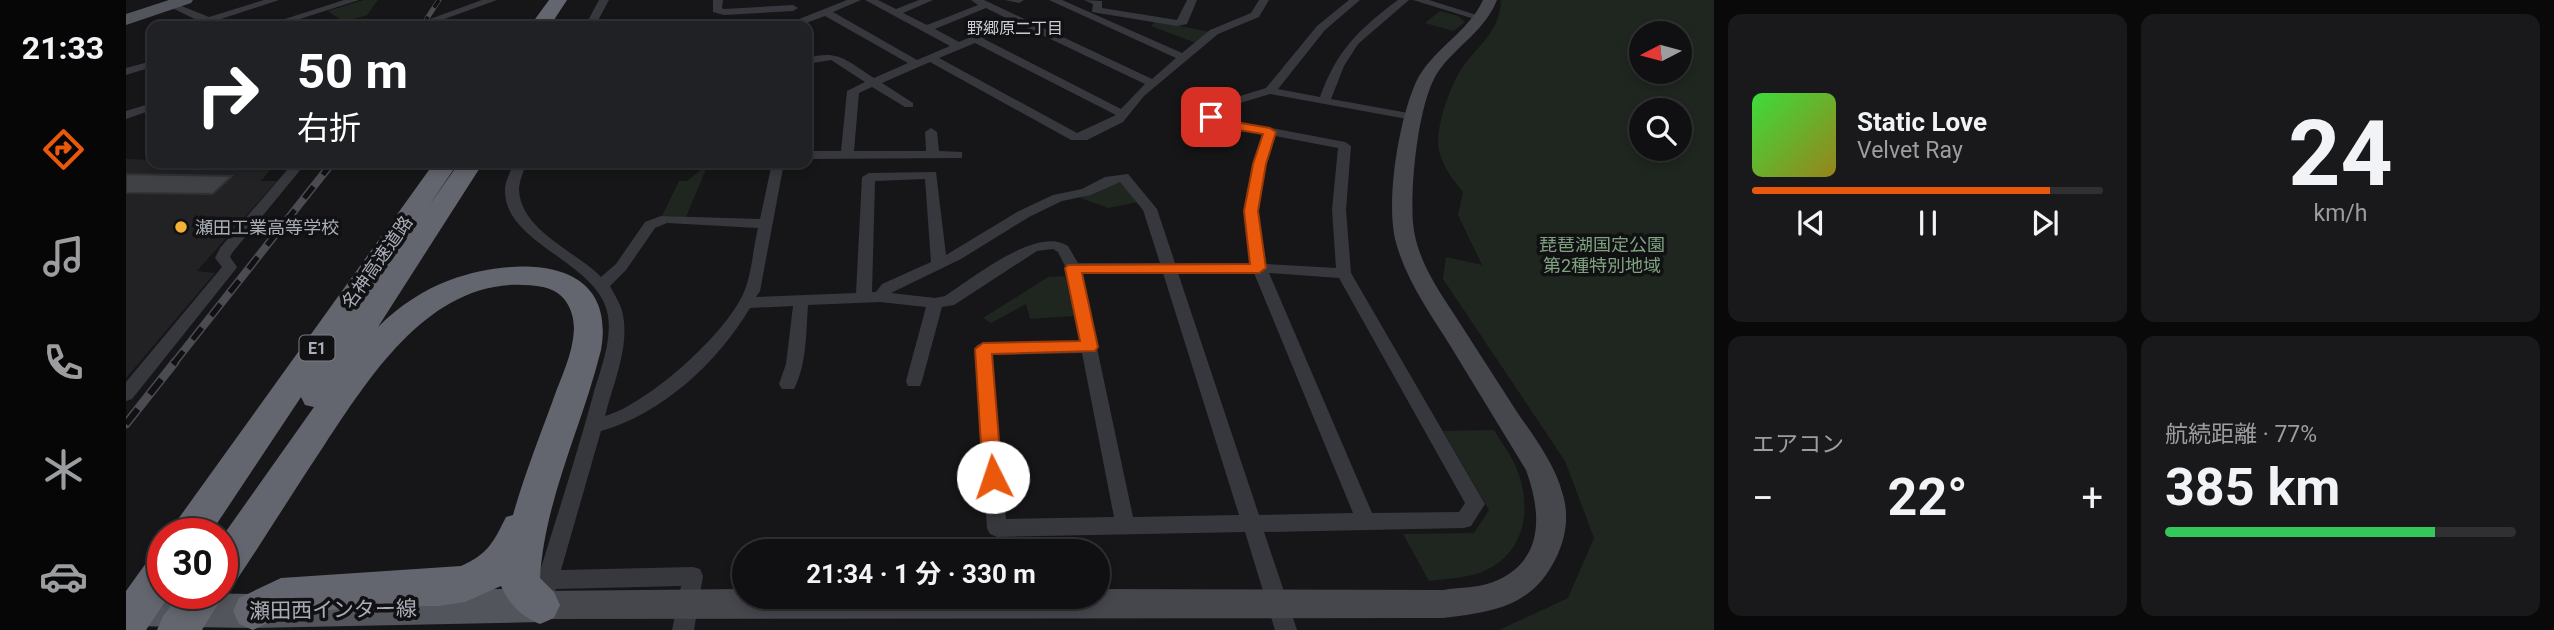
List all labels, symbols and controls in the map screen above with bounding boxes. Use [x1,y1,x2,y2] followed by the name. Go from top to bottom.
[967,19,1063,38] district label: 野郷原二丁目
[1629,21,1692,84] north arrow
[1629,21,1692,161] map controls
[22,29,104,67] text: 21:33
[297,43,408,100] text: 50 m
[182,49,273,140] icon: right
[1181,87,1241,147] pin
[1192,98,1230,136] icon: arrive
[1629,98,1692,161] button: search
[2288,101,2393,207] text: 24
[1857,107,1987,137] text: Static Love
[297,109,361,147] text: 右折
[39,125,88,174] icon: directions
[1857,137,1963,164] text: Velvet Ray
[2314,200,2368,227] text: km/h
[1792,204,1830,242] icon: previous
[1909,204,1947,242] icon: pause
[2026,204,2064,242] icon: next
[337,212,417,312] street label: 名神高速道路
[195,217,339,238] place label: 瀬田工業高等学校
[173,219,189,235] marker: 瀬田工業高等学校
[39,232,88,281] icon: music
[1539,234,1665,276] park label: 琵琶湖国定公園 第2種特別地域
[300,336,334,360] road number: E1
[39,338,88,387] icon: phone
[2165,421,2317,448] text: 航続距離 · 77%
[1752,431,1844,458] text: エアコン
[956,440,1030,514] position arrow
[39,445,88,494] icon: climate
[2165,457,2340,518] text: 385 km
[1888,467,1968,528] text: 22°
[1752,476,1774,520] text: −
[2081,476,2103,520] text: +
[147,518,238,609] speed limit sign: 30
[39,552,88,601] icon: car
[806,559,1036,589] text: 21:34 · 1 分 · 330 m
[249,597,417,623] street label: 瀬田西インター線

